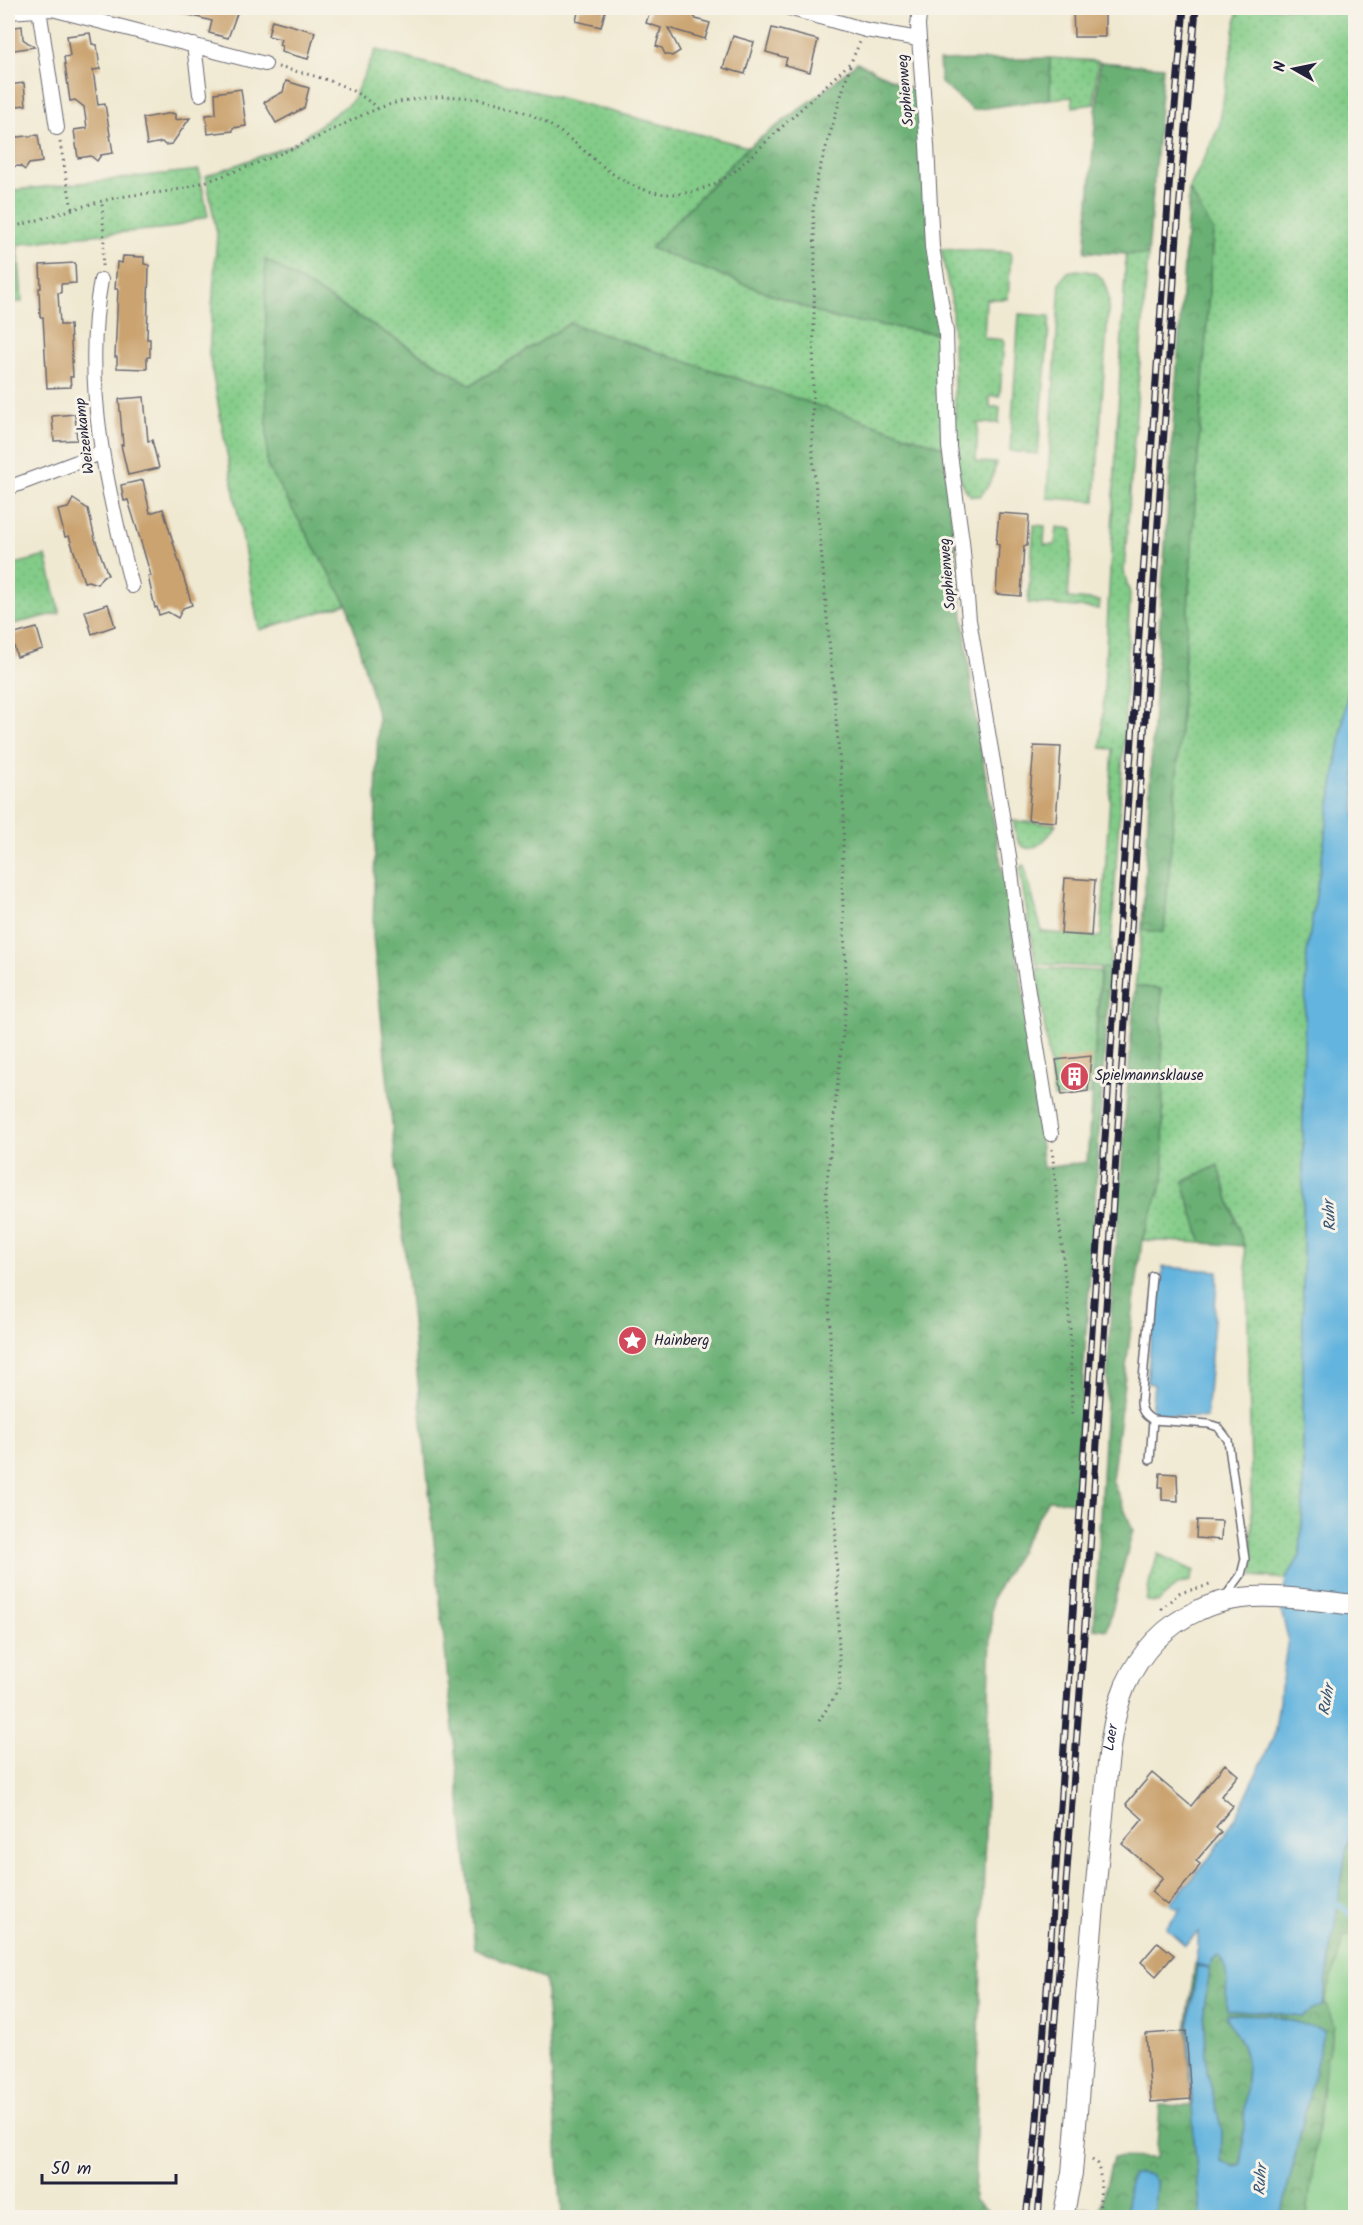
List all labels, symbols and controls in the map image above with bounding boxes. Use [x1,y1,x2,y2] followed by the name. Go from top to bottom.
[1264,39,1324,99] north arrow
[891,53,921,127] street label: Sophienweg
[1268,60,1294,74] text: N
[68,397,102,475] street label: Weizenkamp
[933,537,963,611] street label: Sophienweg
[1058,1060,1090,1092] building icon: Spielmannsklause
[1095,1064,1204,1088] place label: Spielmannsklause
[1316,1196,1344,1232] water label: Ruhr
[617,1325,649,1357] place icon: Hainberg
[654,1329,709,1353] place label: Hainberg
[1312,1679,1343,1717] water label: Ruhr
[1098,1721,1126,1753] street label: Laer
[42,2147,176,2185] scale bar
[51,2155,91,2184] text: 50 m
[1247,2160,1275,2196] water label: Ruhr

